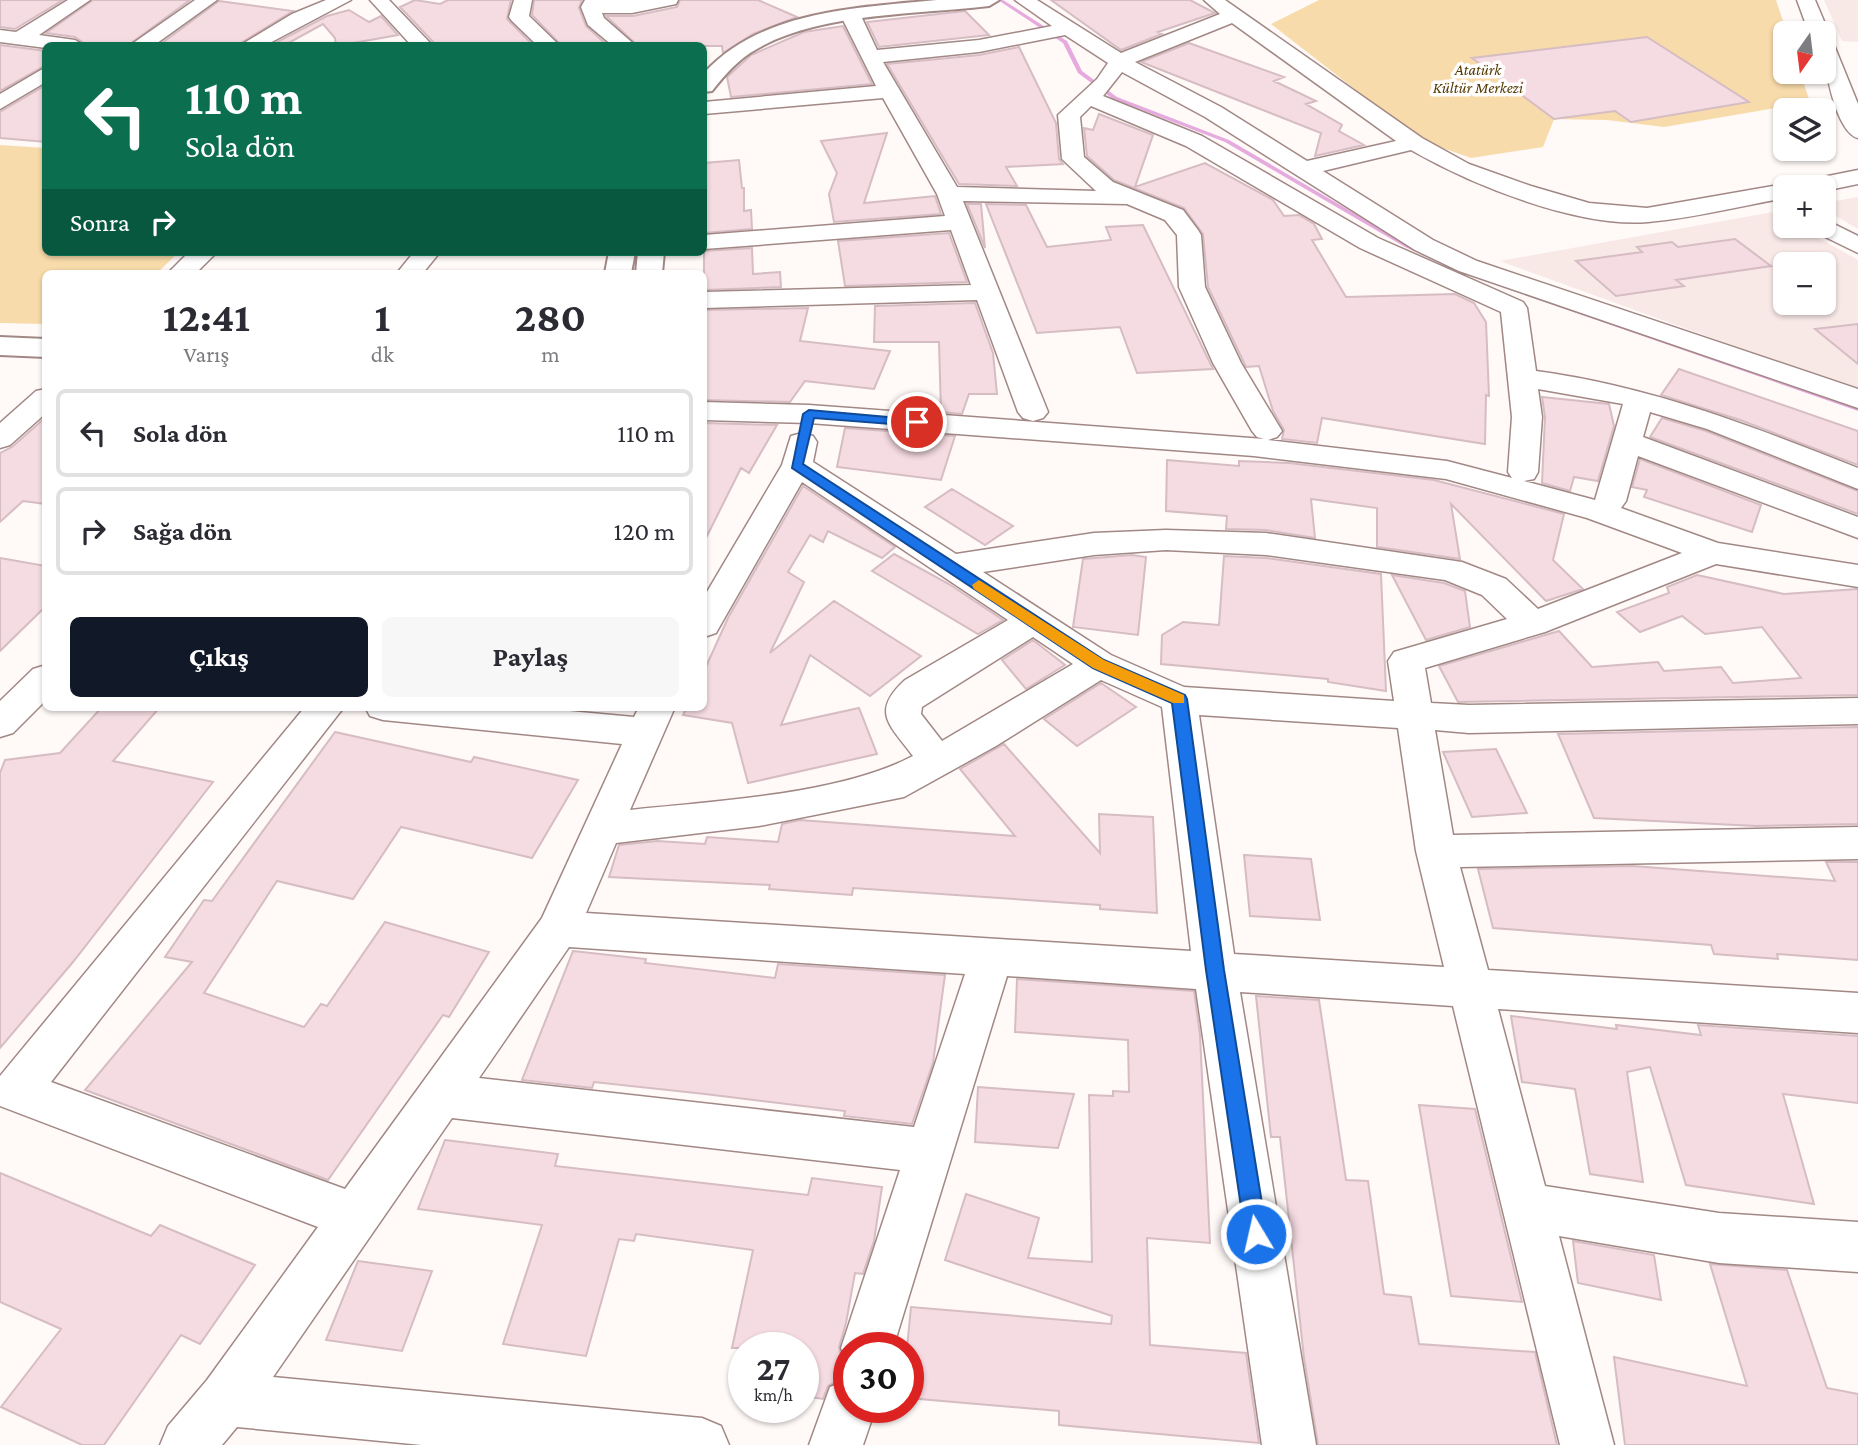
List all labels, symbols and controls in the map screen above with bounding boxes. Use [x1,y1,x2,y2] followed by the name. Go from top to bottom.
[1773,21,1836,84] north arrow
[1773,21,1836,315] map controls
[1433,61,1524,96] park label: Atatürk Kültür Merkezi
[70,70,161,161] icon: left
[185,70,302,125] text: 110 m
[1773,98,1836,161] button: layers
[185,128,295,164] text: Sola dön
[1773,175,1836,238] button: +
[144,203,182,241] icon: right
[70,208,130,237] text: Sonra
[1773,252,1836,315] button: −
[163,293,250,340] text: 12:41
[375,293,390,340] text: 1
[515,293,586,340] text: 280
[183,341,229,367] text: Varış
[371,341,394,367] text: dk
[541,341,560,367] text: m
[887,392,947,452] pin
[898,403,936,441] icon: arrive
[74,414,112,452] icon: left
[133,419,227,448] text: Sola dön
[617,419,675,448] text: 110 m
[74,512,112,550] icon: right
[133,517,232,546] text: Sağa dön
[614,517,675,546] text: 120 m
[70,617,368,697] button: Çıkış
[382,617,679,697] button: Paylaş
[1219,1197,1293,1271] position arrow
[833,1332,924,1423] speed limit sign: 30
[757,1349,790,1388] text: 27
[754,1385,793,1405] text: km/h

